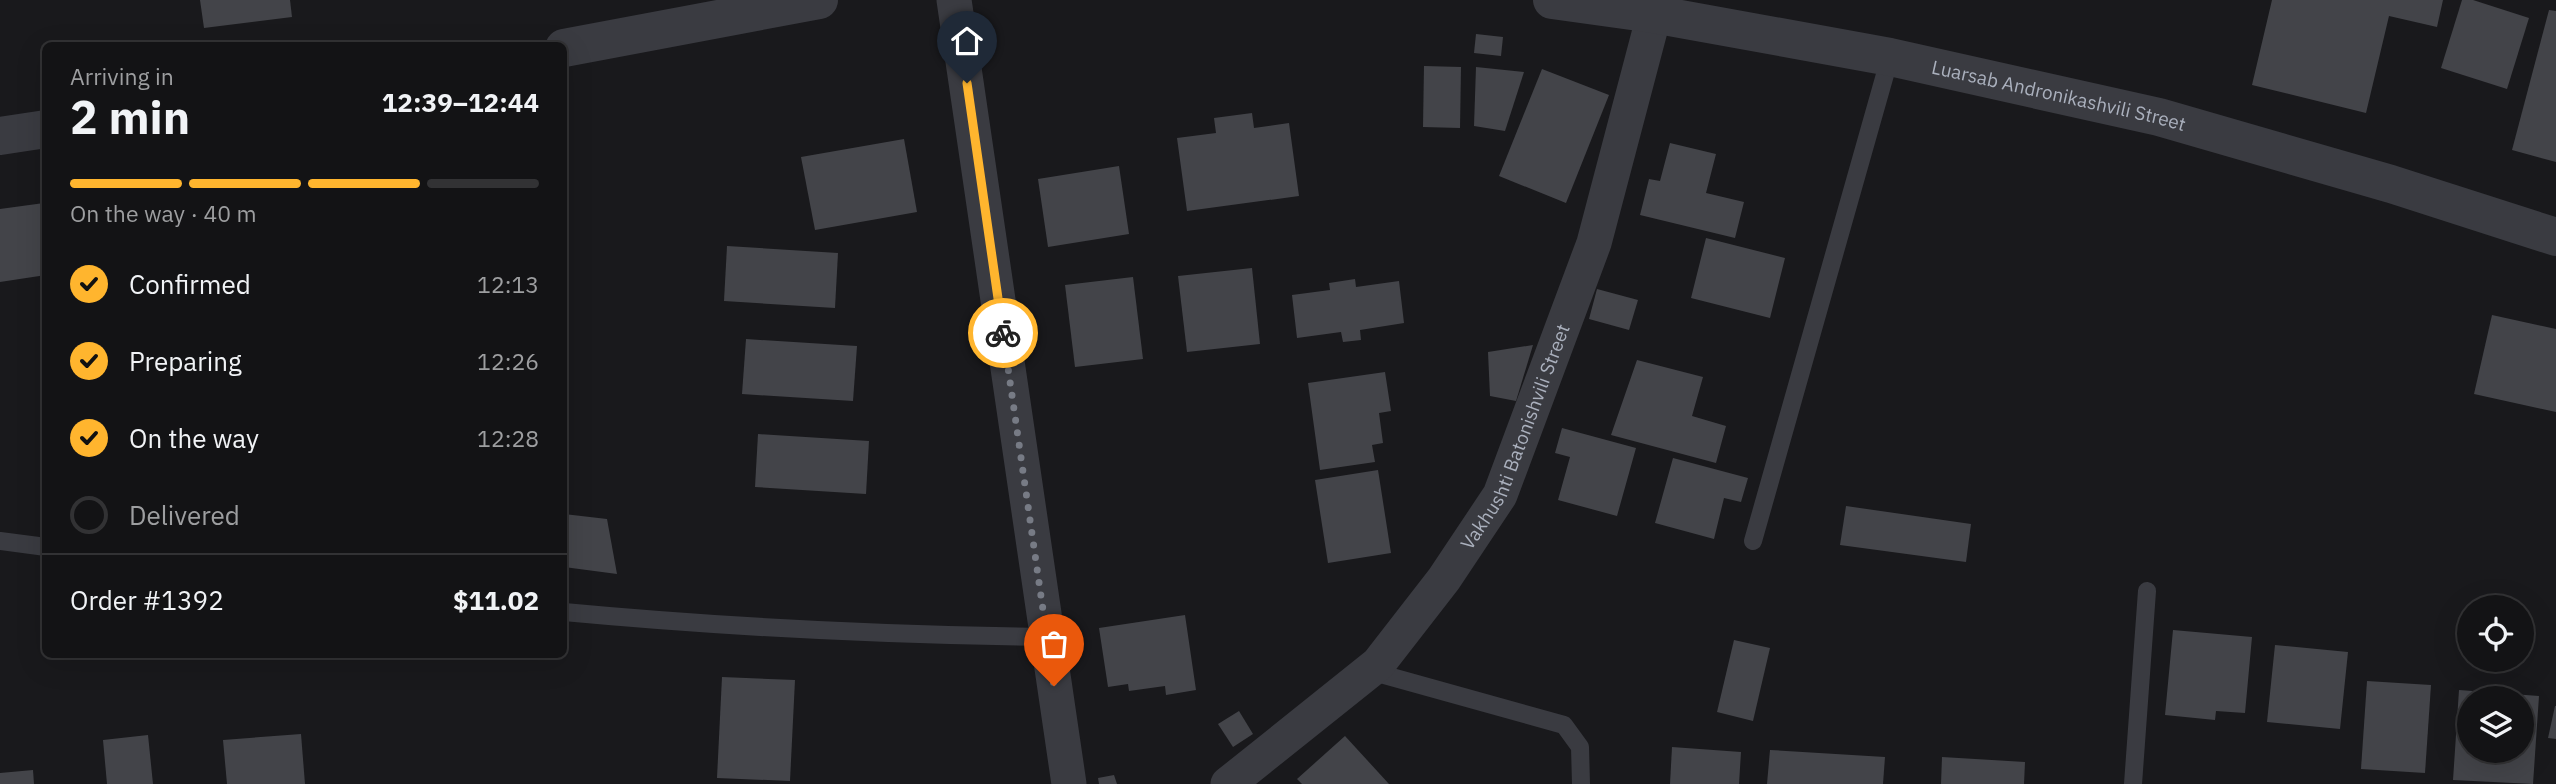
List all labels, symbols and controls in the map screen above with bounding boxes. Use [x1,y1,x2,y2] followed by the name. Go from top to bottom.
[937,11,997,83] pin
[948,22,986,60] icon: home
[1930,55,2189,136] street label: Luarsab Andronikashvili Street
[70,61,174,91] text: Arriving in
[382,85,539,119] text: 12:39–12:44
[70,87,190,147] text: 2 min
[70,198,257,228] text: On the way · 40 m
[70,265,108,303] icon: check
[129,267,251,301] text: Confirmed
[477,269,539,299] text: 12:13
[968,298,1038,368] courier
[984,314,1022,352] icon: bike
[1455,321,1575,554] street label: Vakhushti Batonishvili Street
[70,342,108,380] icon: check
[129,344,242,378] text: Preparing
[477,346,539,376] text: 12:26
[70,419,108,457] icon: check
[129,421,259,455] text: On the way
[477,423,539,453] text: 12:28
[129,498,240,532] text: Delivered
[70,583,224,617] text: Order #1392
[453,583,539,617] text: $11.02
[2457,595,2534,763] map controls
[2457,595,2534,672] button: locate
[1024,614,1084,686] pin
[1035,625,1073,663] icon: bag
[2457,686,2534,763] button: layers

